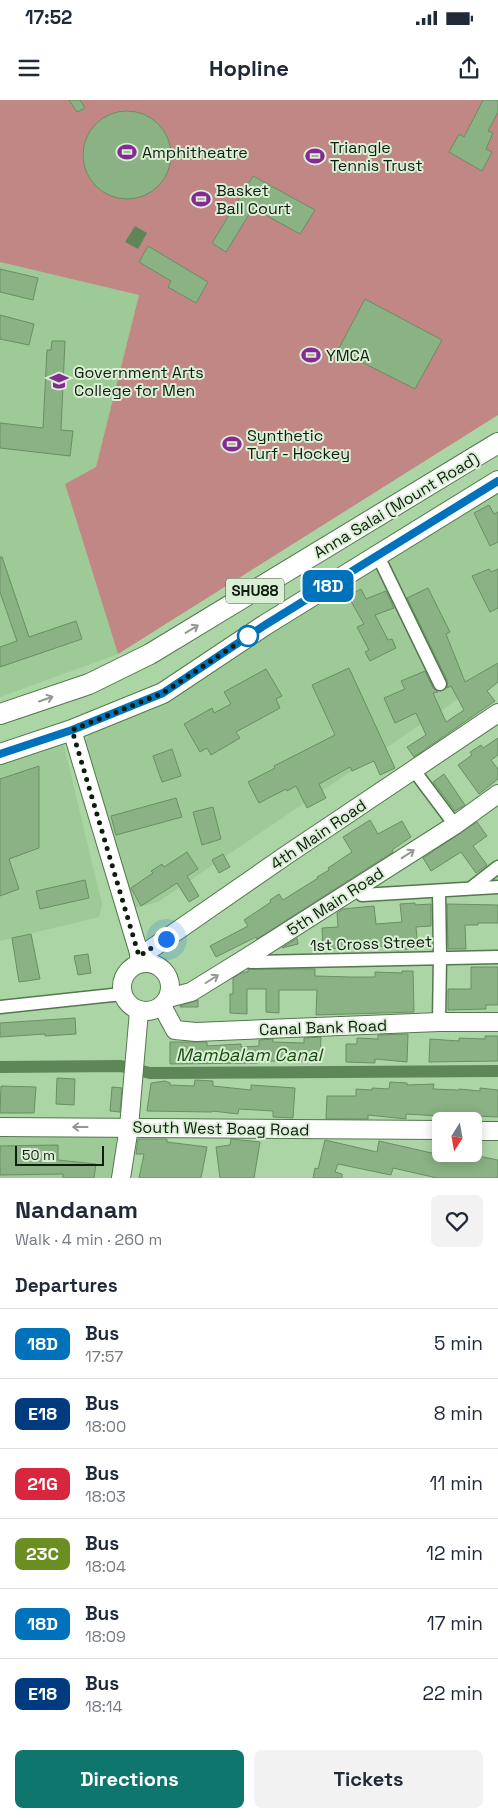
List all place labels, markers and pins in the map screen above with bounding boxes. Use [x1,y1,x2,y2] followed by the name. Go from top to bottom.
[330,137,423,176] place label: Triangle Tennis Trust
[116,141,138,163] sports icon: Amphitheatre
[142,142,248,163] place label: Amphitheatre
[304,145,326,167] sports icon: Triangle Tennis Trust
[216,180,291,219] place label: Basket Ball Court
[190,188,212,210] sports icon: Basket Ball Court
[300,344,322,366] sports icon: YMCA
[326,345,370,366] place label: YMCA
[74,362,204,401] place label: Government Arts College for Men
[48,370,70,392] school or university icon: Government Arts College for Men
[247,425,350,464] place label: Synthetic Turf - Hockey
[221,433,243,455] sports icon: Synthetic Turf - Hockey
[237,625,259,647] unlabelled marker

